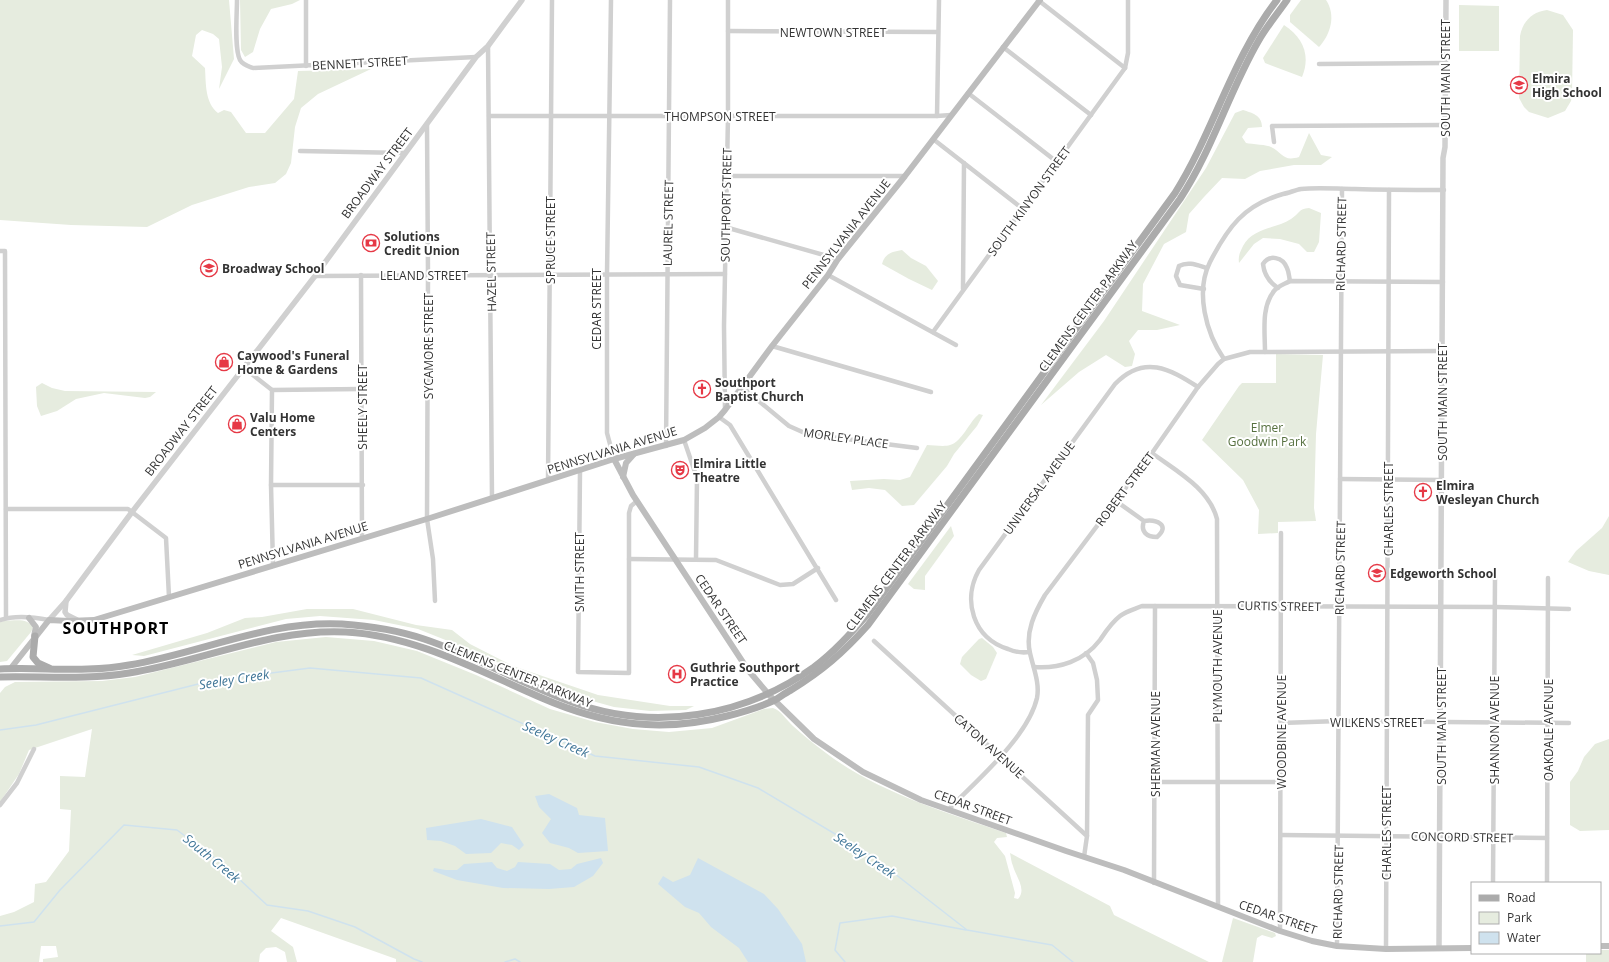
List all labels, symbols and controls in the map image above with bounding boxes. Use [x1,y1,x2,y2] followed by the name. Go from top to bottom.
[1437,19,1454,137] street label: SOUTH MAIN STREET
[780,24,887,41] street label: NEWTOWN STREET
[312,52,409,74] street label: BENNETT STREET
[1532,70,1602,101] place label: Elmira High School
[1509,75,1529,95] school or university icon: Elmira High School
[664,108,776,125] street label: THOMPSON STREET
[337,124,417,222] street label: BROADWAY STREET
[983,142,1075,259] street label: SOUTH KINYON STREET
[717,147,736,262] street label: SOUTHPORT STREET
[798,175,894,293] street label: PENNSYLVANIA AVENUE
[659,179,677,266] street label: LAUREL STREET
[542,196,559,284] street label: SPRUCE STREET
[1332,196,1350,291] street label: RICHARD STREET
[384,228,460,259] place label: Solutions Credit Union
[482,232,500,312] street label: HAZEL STREET
[361,233,381,253] bank icon: Solutions Credit Union
[1034,237,1142,375] street label: CLEMENS CENTER PARKWAY
[199,258,219,278] school or university icon: Broadway School
[222,260,324,277] place label: Broadway School
[380,267,468,284] street label: LELAND STREET
[588,268,605,350] street label: CEDAR STREET
[420,292,437,399] street label: SYCAMORE STREET
[1434,343,1451,461] street label: SOUTH MAIN STREET
[237,347,350,378] place label: Caywood's Funeral Home & Gardens
[214,352,234,372] shop icon: Caywood's Funeral Home & Gardens
[354,364,371,450] street label: SHEELY STREET
[715,374,804,405] place label: Southport Baptist Church
[692,379,712,399] church icon: Southport Baptist Church
[140,382,222,480] street label: BROADWAY STREET
[250,409,315,440] place label: Valu Home Centers
[227,414,247,434] shop icon: Valu Home Centers
[1228,419,1307,450] park label: Elmer Goodwin Park
[545,422,679,478] street label: PENNSYLVANIA AVENUE
[802,424,890,452] street label: MORLEY PLACE
[999,438,1079,538] street label: UNIVERSAL AVENUE
[1091,448,1159,530] street label: ROBERT STREET
[693,455,766,486] place label: Elmira Little Theatre
[670,460,690,480] theatre icon: Elmira Little Theatre
[1380,461,1397,556] street label: CHARLES STREET
[1436,477,1539,508] place label: Elmira Wesleyan Church
[1413,482,1433,502] church icon: Elmira Wesleyan Church
[841,497,951,634] street label: CLEMENS CENTER PARKWAY
[236,517,370,573] street label: PENNSYLVANIA AVENUE
[1331,520,1349,615] street label: RICHARD STREET
[571,532,588,612] street label: SMITH STREET
[1367,563,1387,583] school or university icon: Edgeworth School
[1390,565,1497,582] place label: Edgeworth School
[691,570,751,648] street label: CEDAR STREET
[1237,597,1321,615] street label: CURTIS STREET
[1209,609,1226,723] street label: PLYMOUTH AVENUE
[63,617,169,639] district label: SOUTHPORT
[441,636,595,712] street label: CLEMENS CENTER PARKWAY
[690,659,800,690] place label: Guthrie Southport Practice
[198,664,271,693] water label: Seeley Creek
[667,664,687,684] hospital icon: Guthrie Southport Practice
[1433,667,1450,785] street label: SOUTH MAIN STREET
[1273,675,1290,789] street label: WOODBINE AVENUE
[1486,676,1503,784] street label: SHANNON AVENUE
[1540,679,1557,781] street label: OAKDALE AVENUE
[1147,691,1164,797] street label: SHERMAN AVENUE
[950,710,1028,782] street label: CATON AVENUE
[1330,714,1424,731] street label: WILKENS STREET
[520,716,593,762] water label: Seeley Creek
[932,785,1015,829] street label: CEDAR STREET
[1378,785,1395,880] street label: CHARLES STREET
[831,828,900,883] water label: Seeley Creek
[1411,828,1514,846] street label: CONCORD STREET
[180,829,245,887] water label: South Creek
[1329,844,1347,939] street label: RICHARD STREET
[1471,882,1601,954] legend
[1507,889,1536,906] text: Road
[1237,896,1320,938] street label: CEDAR STREET
[1507,909,1533,926] text: Park
[1507,929,1541,946] text: Water

